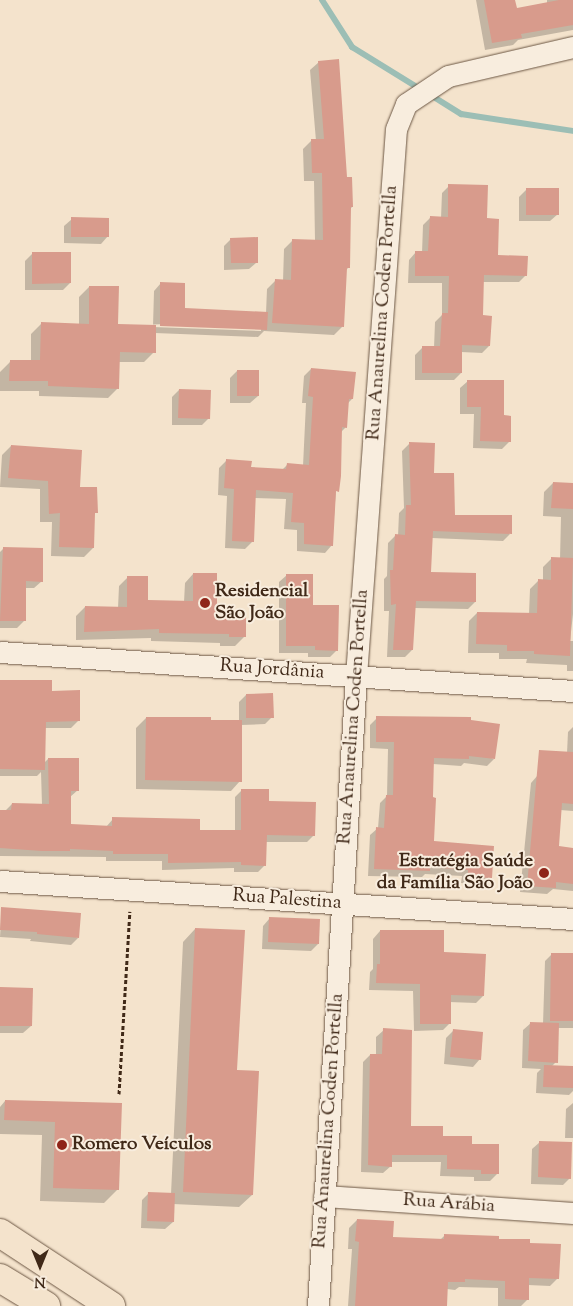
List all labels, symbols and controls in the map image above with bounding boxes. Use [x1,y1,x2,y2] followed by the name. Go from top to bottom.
[363,185,403,441] street label: Rua Anaurelina Coden Portella
[215,581,308,625] place label: Residencial São João
[334,589,374,845] street label: Rua Anaurelina Coden Portella
[199,597,211,609] marker: Residencial São João
[219,655,325,685] street label: Rua Jordânia
[377,851,533,895] place label: Estratégia Saúde da Família São João
[537,866,551,880] marker: Estratégia Saúde da Família São João
[232,885,342,915] street label: Rua Palestina
[309,993,349,1249] street label: Rua Anaurelina Coden Portella
[72,1134,212,1156] place label: Romero Veículos
[56,1139,68,1151] marker: Romero Veículos
[402,1189,496,1219] street label: Rua Arábia
[15,1241,65,1291] north arrow
[34,1271,46,1291] text: N

